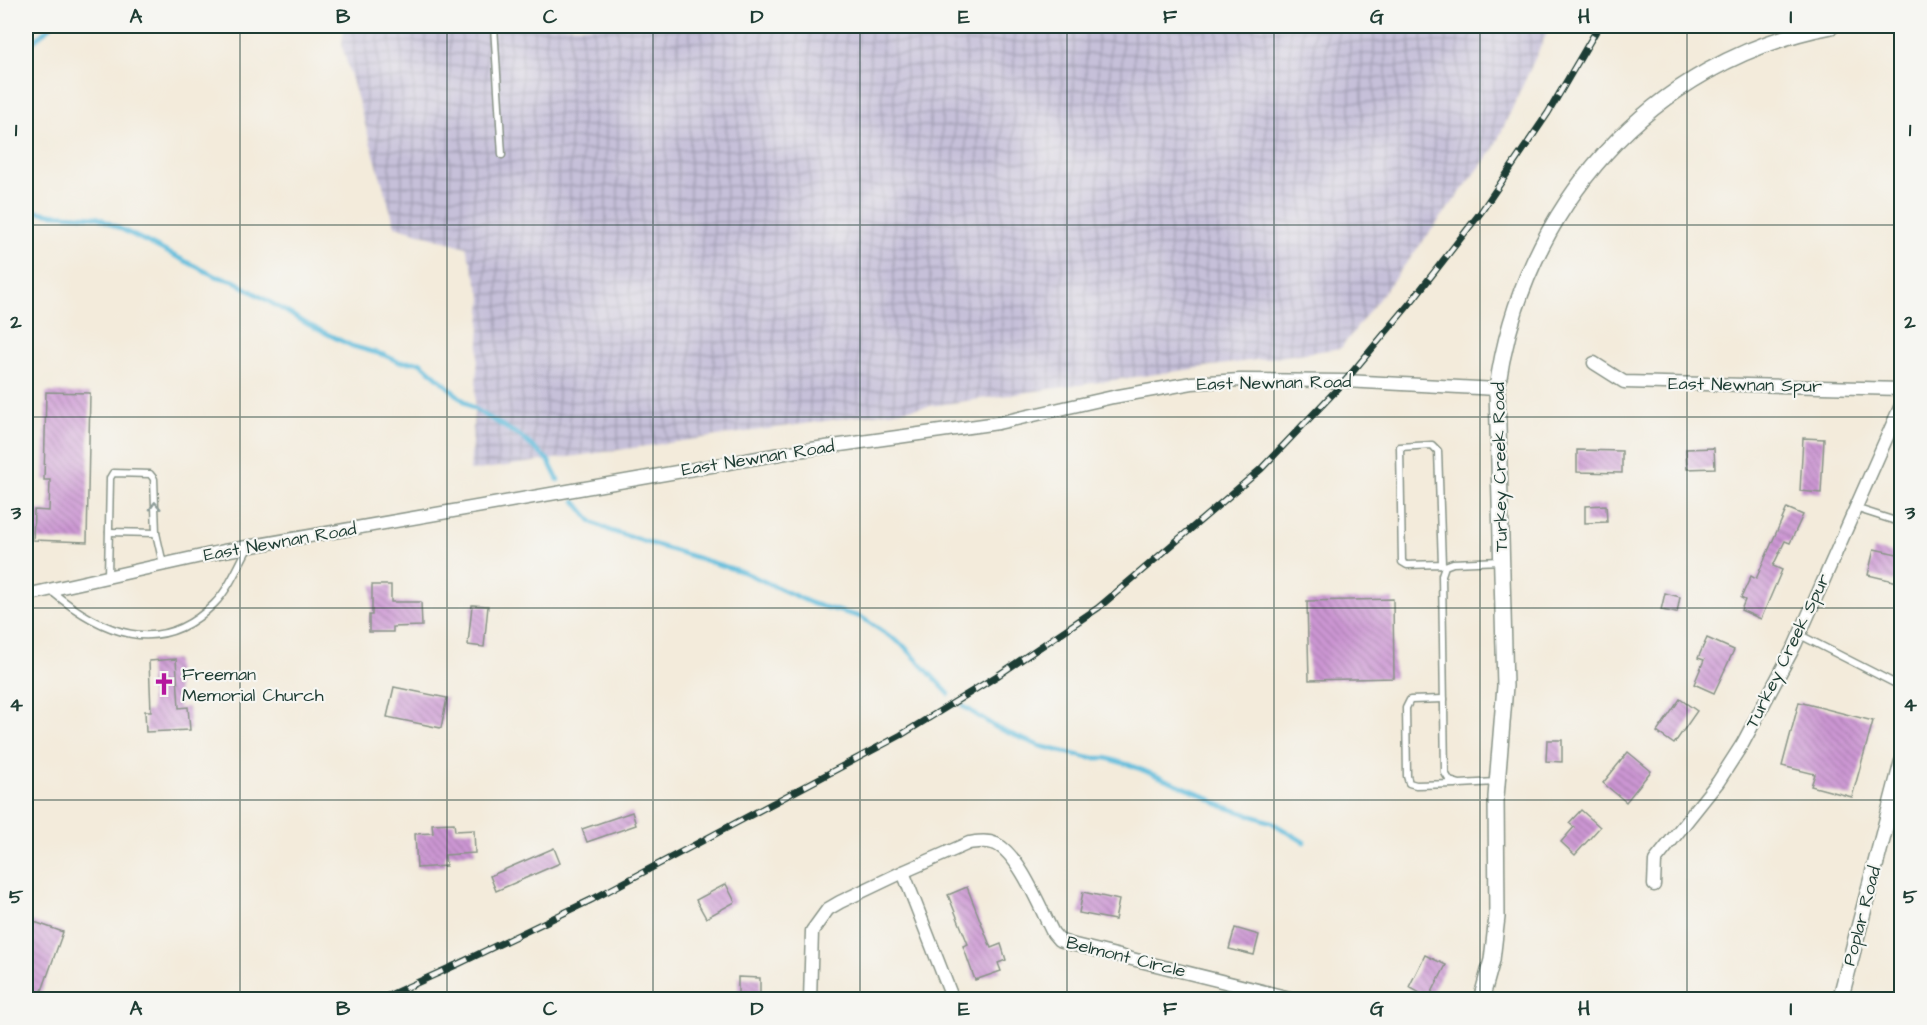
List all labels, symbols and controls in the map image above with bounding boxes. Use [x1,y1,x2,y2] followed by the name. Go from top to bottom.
[130,3,143,31] text: A
[336,3,351,31] text: B
[543,3,558,31] text: C
[751,3,764,31] text: D
[958,3,970,31] text: E
[1163,3,1178,31] text: F
[1370,3,1384,31] text: G
[1578,3,1590,31] text: H
[1789,3,1793,31] text: I
[15,116,18,144] text: 1
[1909,116,1912,144] text: 1
[9,308,22,336] text: 2
[1903,308,1916,336] text: 2
[1196,369,1352,397] street label: East Newnan Road
[1668,371,1822,399] street label: East Newnan Spur
[1486,382,1515,552] street label: Turkey Creek Road
[680,434,836,482] street label: East Newnan Road
[10,499,22,527] text: 3
[1904,499,1916,527] text: 3
[149,502,162,511] one-way arrow
[202,516,358,568] street label: East Newnan Road
[1740,569,1837,733] street label: Turkey Creek Spur
[182,662,324,708] place label: Freeman Memorial Church
[151,671,177,697] church icon: Freeman Memorial Church
[9,691,23,719] text: 4
[1903,691,1917,719] text: 4
[1837,863,1887,969] street label: Poplar Road
[9,883,24,911] text: 5
[1903,883,1918,911] text: 5
[1064,930,1189,984] street label: Belmont Circle
[130,995,143,1023] text: A
[336,995,351,1023] text: B
[543,995,558,1023] text: C
[751,995,764,1023] text: D
[958,995,970,1023] text: E
[1163,995,1178,1023] text: F
[1370,995,1384,1023] text: G
[1578,995,1590,1023] text: H
[1789,995,1793,1023] text: I

